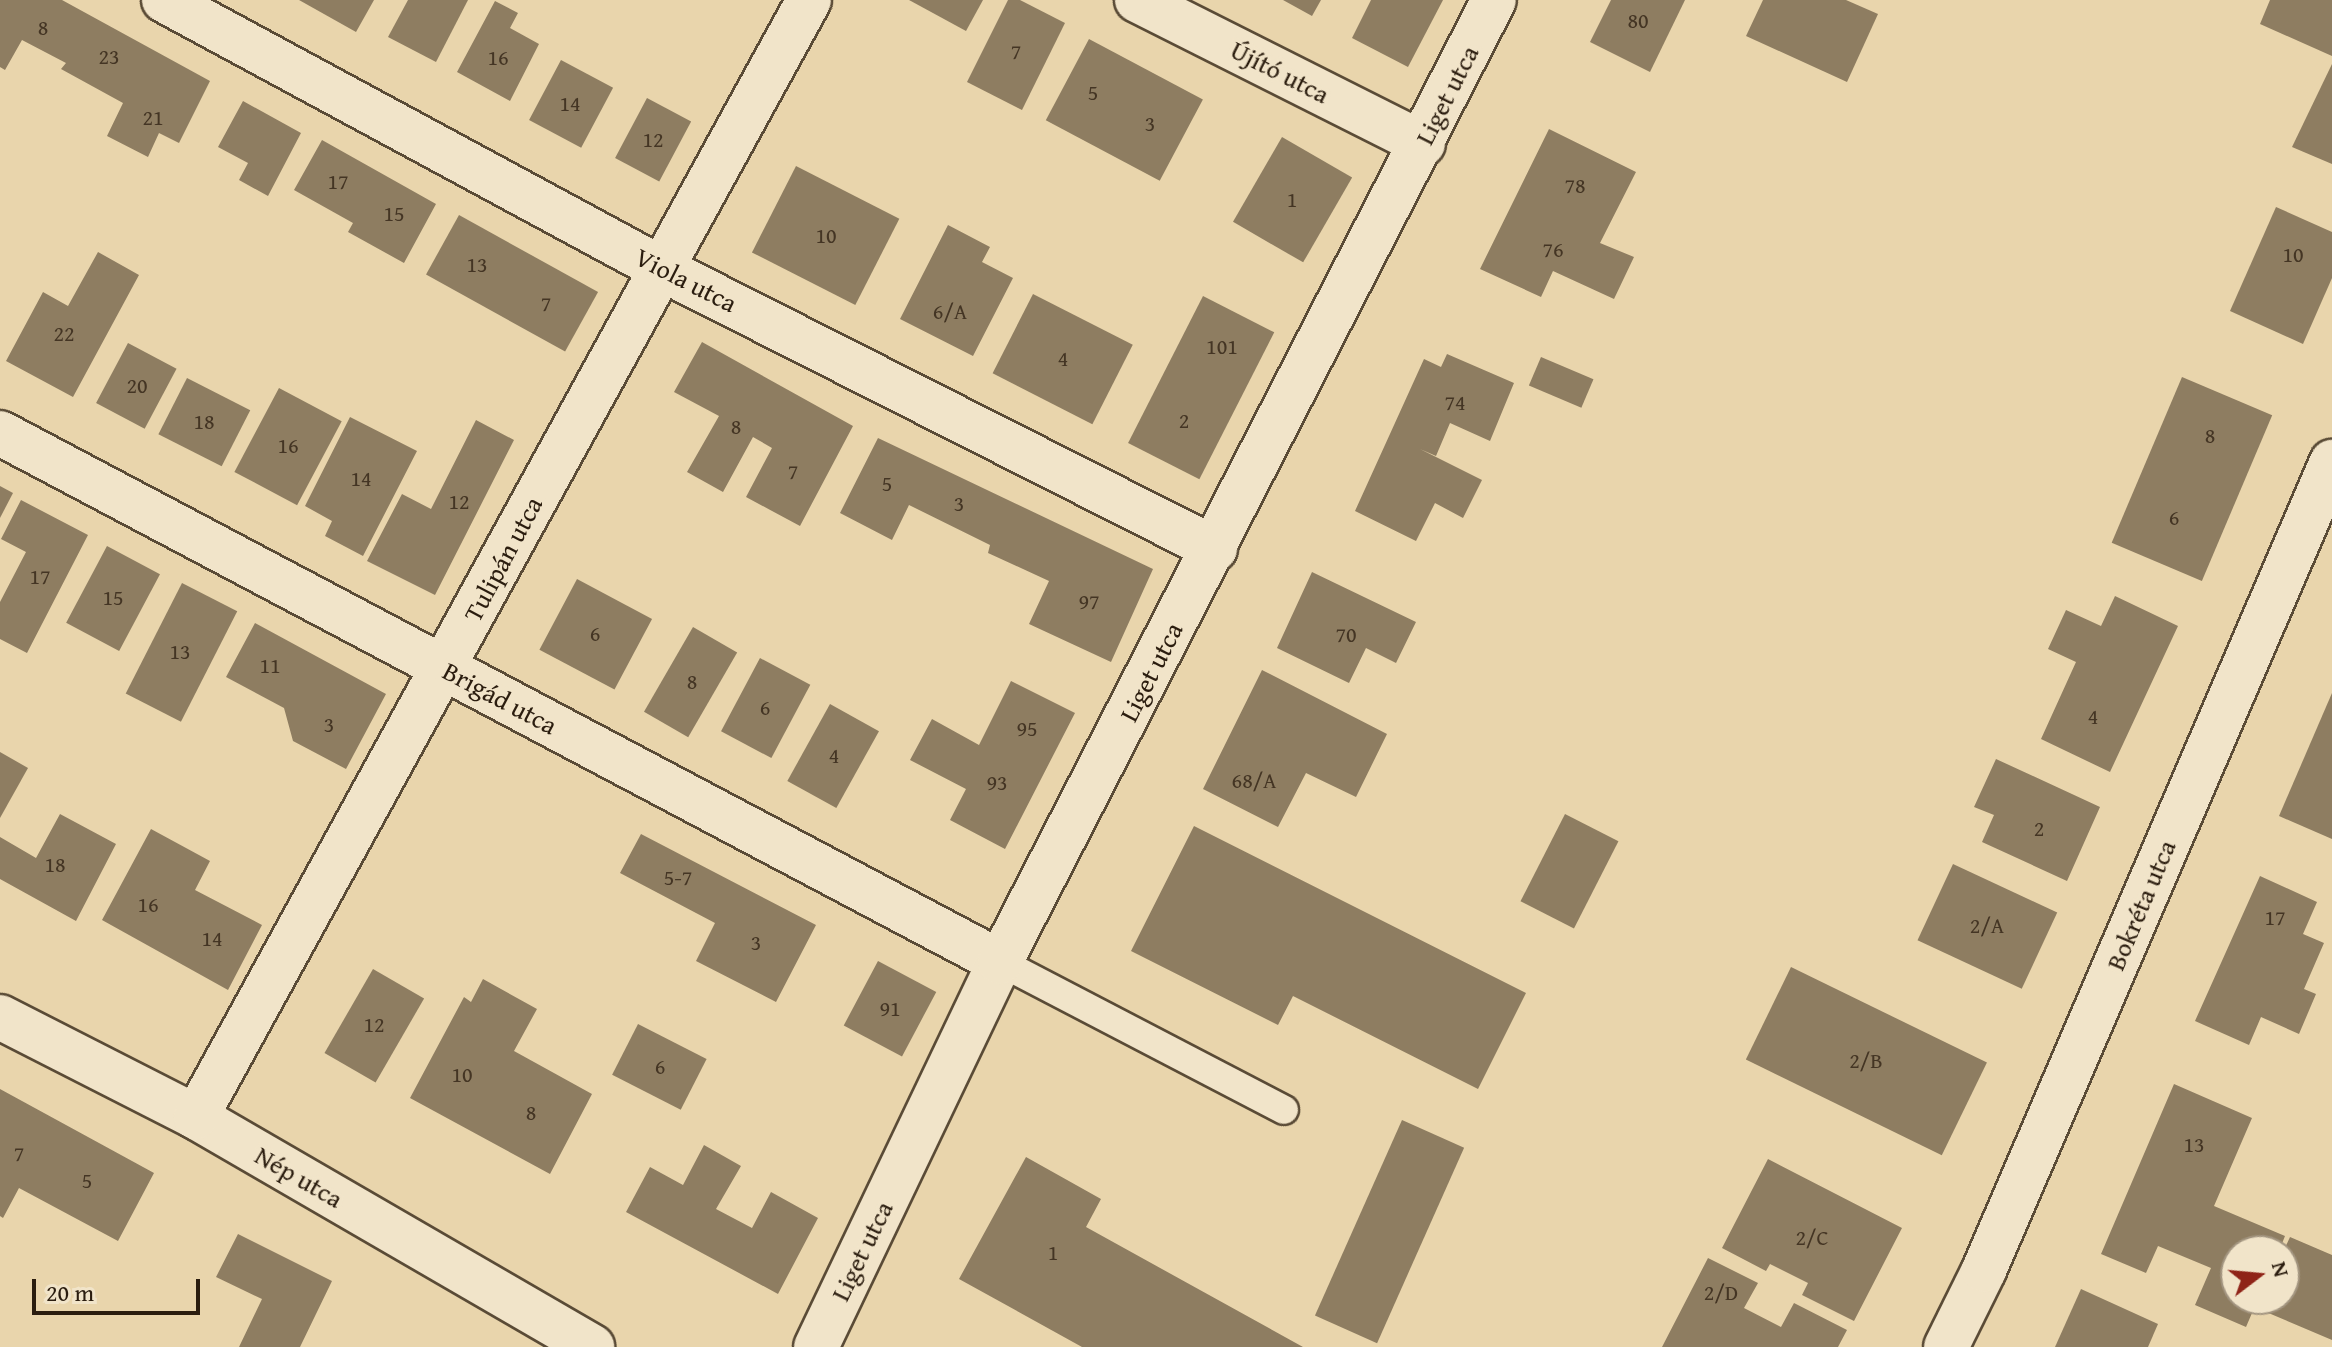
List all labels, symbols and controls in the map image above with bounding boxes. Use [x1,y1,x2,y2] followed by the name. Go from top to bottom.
[1627,8,1649,34] house number: 80
[38,15,48,41] house number: 8
[1225,34,1335,110] street label: Újító utca
[1011,39,1021,65] house number: 7
[1409,40,1485,150] street label: Liget utca
[98,44,120,70] house number: 23
[487,45,509,71] house number: 16
[1088,80,1098,106] house number: 5
[559,91,581,117] house number: 14
[142,105,164,131] house number: 21
[1145,111,1155,137] house number: 3
[642,127,664,153] house number: 12
[327,169,349,195] house number: 17
[1564,173,1586,199] house number: 78
[1287,187,1297,213] house number: 1
[383,201,405,227] house number: 15
[815,223,837,249] house number: 10
[1542,237,1564,263] house number: 76
[630,241,742,319] street label: Viola utca
[2282,242,2304,268] house number: 10
[466,252,488,278] house number: 13
[541,291,551,317] house number: 7
[933,299,967,325] house number: 6/A
[53,321,75,347] house number: 22
[1206,334,1238,360] house number: 101
[1058,346,1068,372] house number: 4
[126,373,148,399] house number: 20
[1444,390,1466,416] house number: 74
[1179,408,1189,434] house number: 2
[193,409,215,435] house number: 18
[731,414,741,440] house number: 8
[2205,423,2215,449] house number: 8
[277,433,299,459] house number: 16
[788,459,798,485] house number: 7
[350,466,372,492] house number: 14
[882,471,892,497] house number: 5
[448,489,470,515] house number: 12
[457,491,549,627] street label: Tulipán utca
[954,491,964,517] house number: 3
[2169,505,2179,531] house number: 6
[29,564,51,590] house number: 17
[102,585,124,611] house number: 15
[1078,589,1100,615] house number: 97
[1113,617,1189,727] street label: Liget utca
[590,621,600,647] house number: 6
[1335,622,1357,648] house number: 70
[169,639,191,665] house number: 13
[259,653,281,679] house number: 11
[438,655,562,741] street label: Brigád utca
[687,669,697,695] house number: 8
[760,695,770,721] house number: 6
[2088,704,2098,730] house number: 4
[324,712,334,738] house number: 3
[1016,716,1038,742] house number: 95
[829,743,839,769] house number: 4
[1232,768,1276,794] house number: 68/A
[986,770,1008,796] house number: 93
[2034,816,2044,842] house number: 2
[2100,835,2182,975] street label: Bokréta utca
[44,852,66,878] house number: 18
[664,865,692,891] house number: 5-7
[137,892,159,918] house number: 16
[2264,905,2286,931] house number: 17
[1970,913,2004,939] house number: 2/A
[201,926,223,952] house number: 14
[751,930,761,956] house number: 3
[879,996,901,1022] house number: 91
[363,1012,385,1038] house number: 12
[1849,1048,1883,1074] house number: 2/B
[655,1054,665,1080] house number: 6
[451,1062,473,1088] house number: 10
[526,1100,536,1126] house number: 8
[2183,1132,2205,1158] house number: 13
[250,1139,348,1215] street label: Nép utca
[14,1141,24,1167] house number: 7
[82,1168,92,1194] house number: 5
[825,1196,899,1306] street label: Liget utca
[1796,1225,1828,1251] house number: 2/C
[2220,1235,2300,1315] north arrow
[1048,1240,1058,1266] house number: 1
[2264,1257,2299,1280] text: N
[36,1263,204,1313] scale bar
[46,1275,94,1310] text: 20 m
[1704,1280,1738,1306] house number: 2/D

